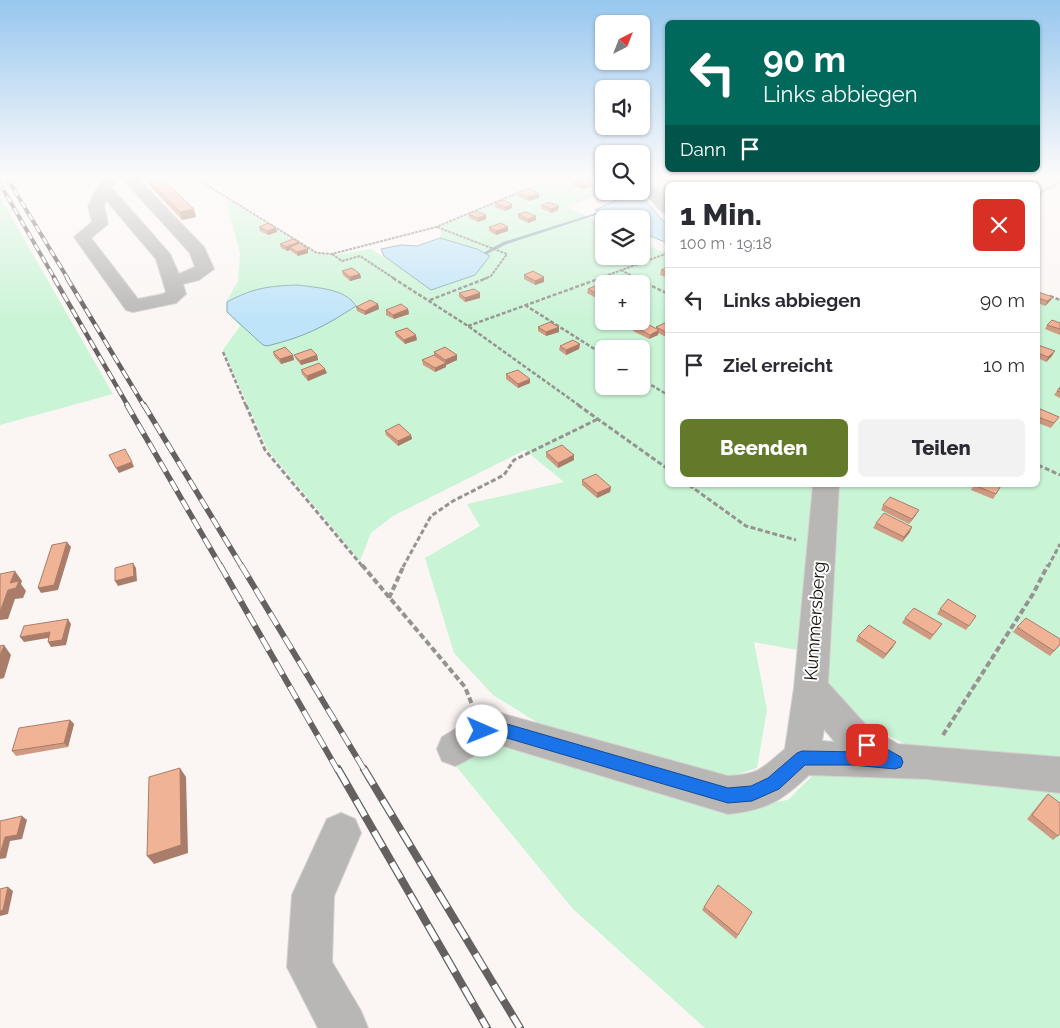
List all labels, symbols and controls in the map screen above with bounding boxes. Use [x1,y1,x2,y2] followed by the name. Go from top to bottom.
[595,15,650,70] north arrow
[595,15,650,395] map controls
[763,39,846,80] text: 90 m
[680,40,745,105] icon: left
[595,80,650,135] button: sound
[763,81,918,107] text: Links abbiegen
[736,135,764,163] icon: arrive
[680,138,726,160] text: Dann
[595,145,650,200] button: search
[680,197,762,232] text: 1 Min.
[973,199,1025,251] button: close
[595,210,650,265] button: layers
[680,234,772,253] text: 100 m · 19:18
[595,275,650,330] button: +
[680,286,708,314] icon: left
[723,289,861,311] text: Links abbiegen
[980,289,1025,311] text: 90 m
[595,340,650,395] button: −
[680,351,708,379] icon: arrive
[723,354,833,376] text: Ziel erreicht
[983,354,1025,376] text: 10 m
[680,419,848,477] button: Beenden
[858,419,1025,477] button: Teilen
[800,561,829,681] street label: Kummersberg
[455,704,507,756] position arrow
[846,724,888,766] pin
[853,731,881,759] icon: arrive

